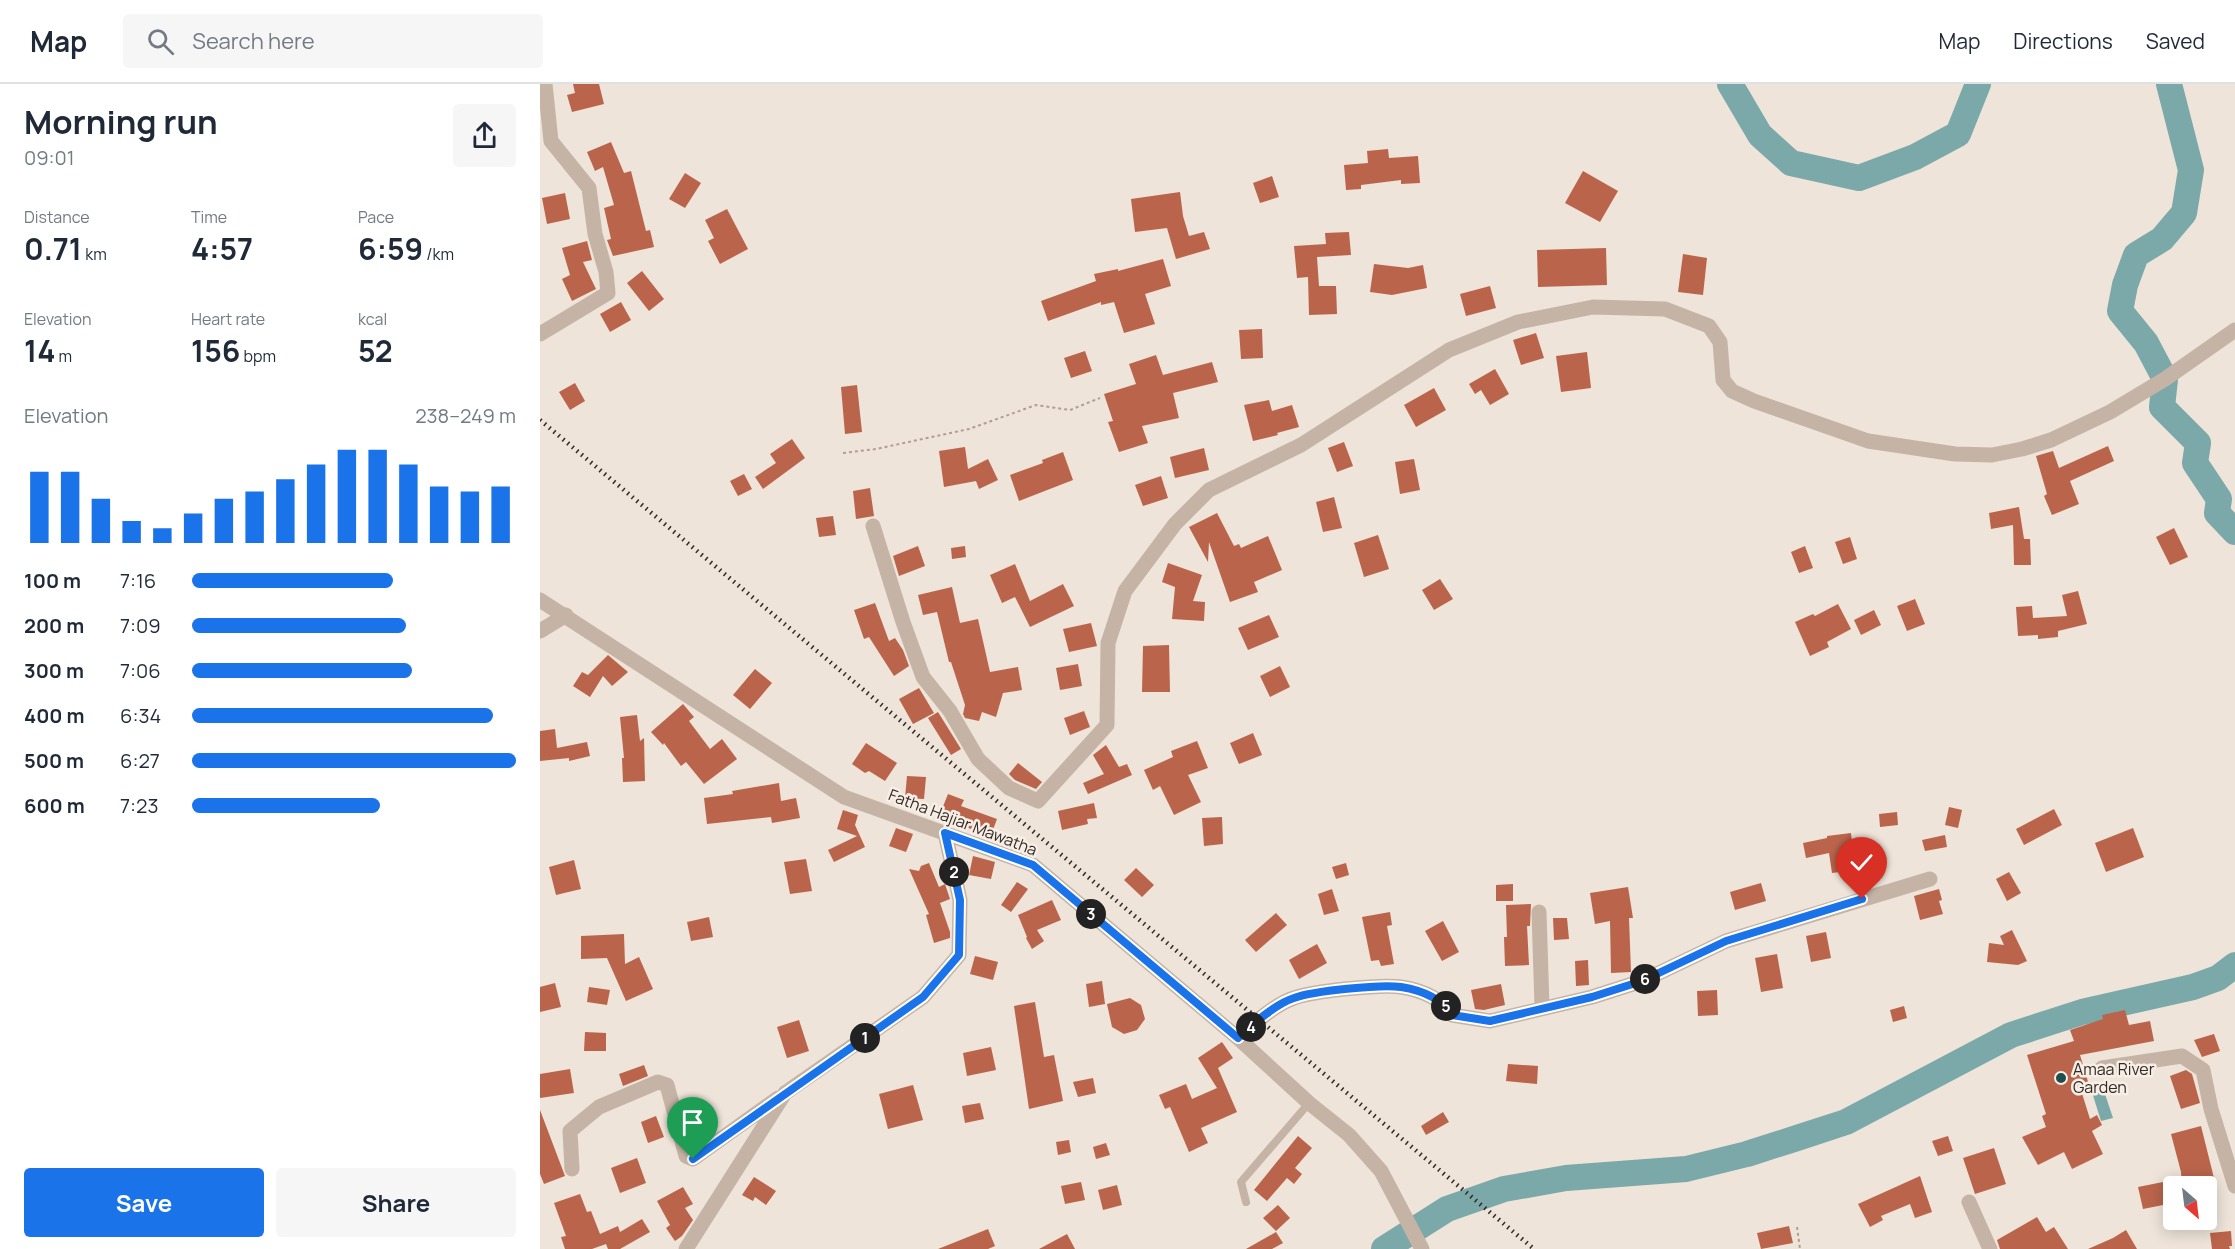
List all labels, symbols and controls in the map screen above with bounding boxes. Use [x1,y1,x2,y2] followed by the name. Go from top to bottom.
[123,14,543,68] search box
[30,22,87,60] text: Map
[144,25,177,58] icon: search
[192,26,315,56] text: Search here
[1939,27,1980,55] text: Map
[2013,27,2113,55] text: Directions
[2146,27,2205,55] text: Saved
[24,99,218,144] text: Morning run
[453,104,516,167] button: share
[24,144,75,171] text: 09:01
[24,206,90,228] text: Distance
[191,206,227,228] text: Time
[358,206,394,228] text: Pace
[24,228,82,269] text: 0.71
[191,228,253,269] text: 4:57
[358,228,423,269] text: 6:59
[82,243,107,265] text: km
[423,243,454,265] text: /km
[24,308,92,330] text: Elevation
[191,308,265,330] text: Heart rate
[358,308,387,330] text: kcal
[24,330,55,371] text: 14
[191,330,240,371] text: 156
[358,330,393,371] text: 52
[55,345,72,367] text: m
[240,345,276,367] text: bpm
[24,402,108,429] text: Elevation
[415,402,516,429] text: 238–249 m
[24,567,81,594] text: 100 m
[120,567,156,594] text: 7:16
[24,612,84,639] text: 200 m
[120,612,161,639] text: 7:09
[24,657,84,684] text: 300 m
[120,657,161,684] text: 7:06
[24,702,84,729] text: 400 m
[120,702,161,729] text: 6:34
[24,747,84,774] text: 500 m
[120,747,160,774] text: 6:27
[886,783,1040,861] street label: Fatha Hajiar Mawatha
[24,792,85,819] text: 600 m
[120,792,158,819] text: 7:23
[1836,837,1887,899] pin
[1845,846,1878,879] icon: check
[939,857,969,887] pin: 2
[949,861,959,883] text: 2
[1076,899,1106,929] pin: 3
[1086,903,1096,925] text: 3
[1630,964,1660,994] pin: 6
[1640,968,1650,990] text: 6
[1431,991,1461,1021] pin: 5
[1441,995,1451,1017] text: 5
[1236,1012,1266,1042] pin: 4
[1246,1016,1256,1038] text: 4
[850,1023,880,1053] pin: 1
[861,1027,869,1049] text: 1
[2073,1058,2155,1098] place label: Amaa River Garden
[2054,1071,2068,1085] marker: Amaa River Garden
[667,1097,718,1159] pin
[676,1106,709,1139] icon: arrive
[24,1168,264,1237] button: Save
[276,1168,516,1237] button: Share
[2163,1176,2217,1230] north arrow
[2163,1176,2217,1230] map controls

